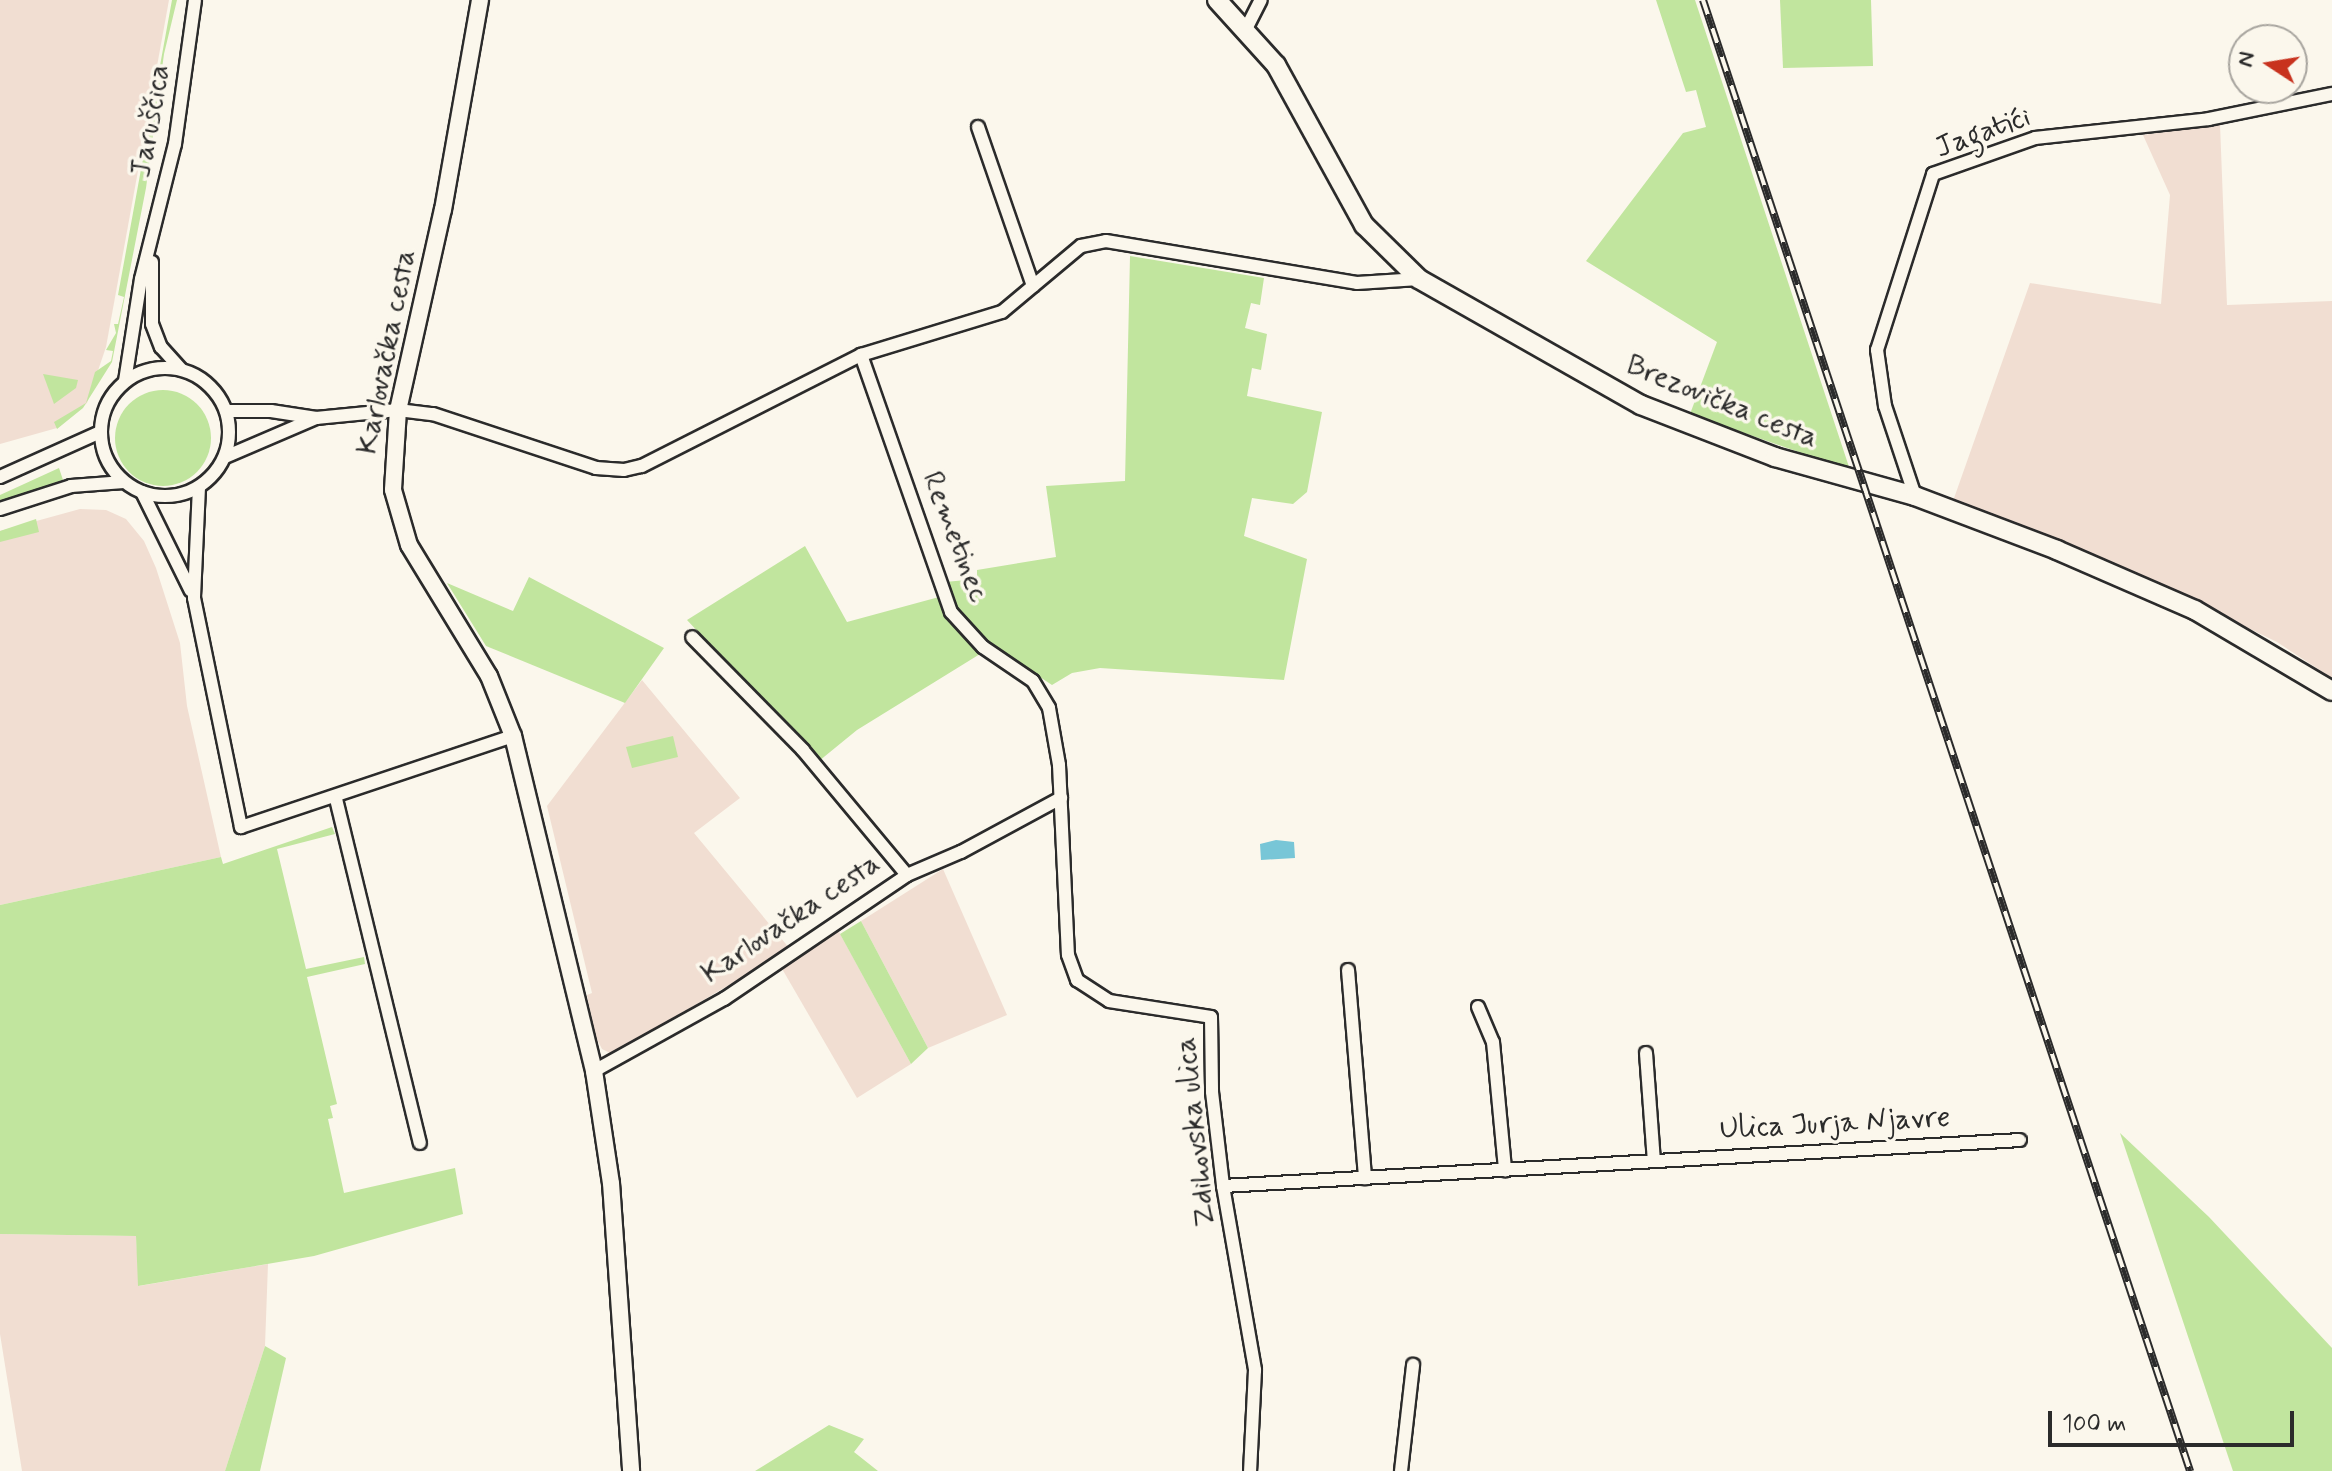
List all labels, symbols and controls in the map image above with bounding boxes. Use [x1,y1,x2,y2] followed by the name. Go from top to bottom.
[2228,24,2308,104] north arrow
[2231,49,2262,70] text: N
[123,62,179,180] street label: Jaruščica
[1930,99,2036,167] street label: Jagatići
[350,247,424,457] street label: Karlovačka cesta
[1621,347,1823,457] street label: Brezovička cesta
[914,466,996,608] street label: Remetinec
[695,846,887,992] street label: Karlovačka cesta
[1168,1034,1224,1230] street label: Zdihovska ulica
[1718,1100,1952,1148] street label: Ulica Jurja Njavre
[2052,1395,2298,1445] scale bar
[2062,1409,2126,1440] text: 100 m

